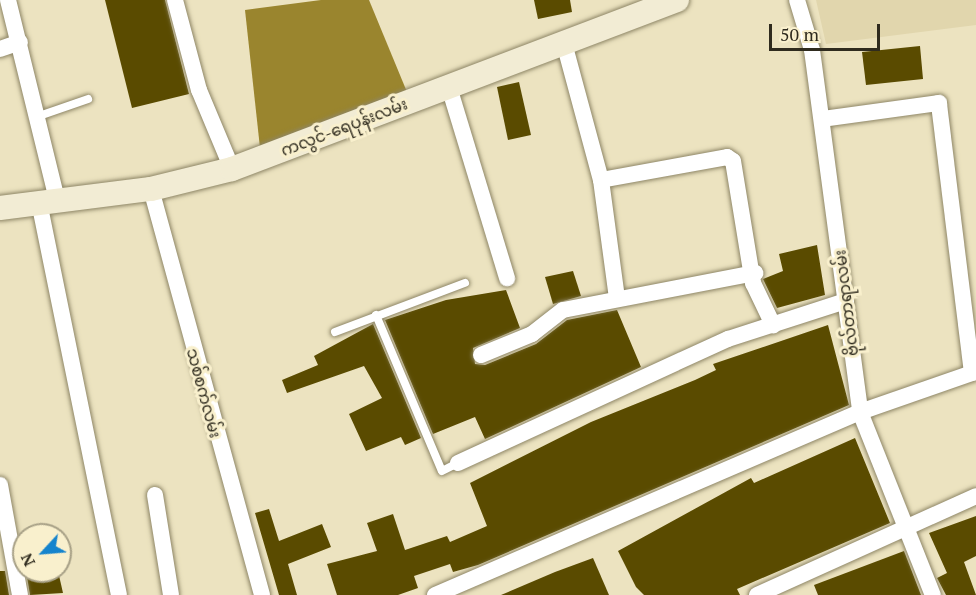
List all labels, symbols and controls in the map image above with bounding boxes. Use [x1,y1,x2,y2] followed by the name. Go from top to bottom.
[772,12,883,50] scale bar
[780,22,819,46] text: 50 m
[278,94,410,160] street label: ကလွင်-ရေပုန်းလမ်း
[830,249,862,357] street label: ဗိုလ်တာရာလမ်း
[183,346,225,440] street label: သစ်စက်လမ်း
[12,523,72,583] north arrow
[15,550,40,570] text: N

